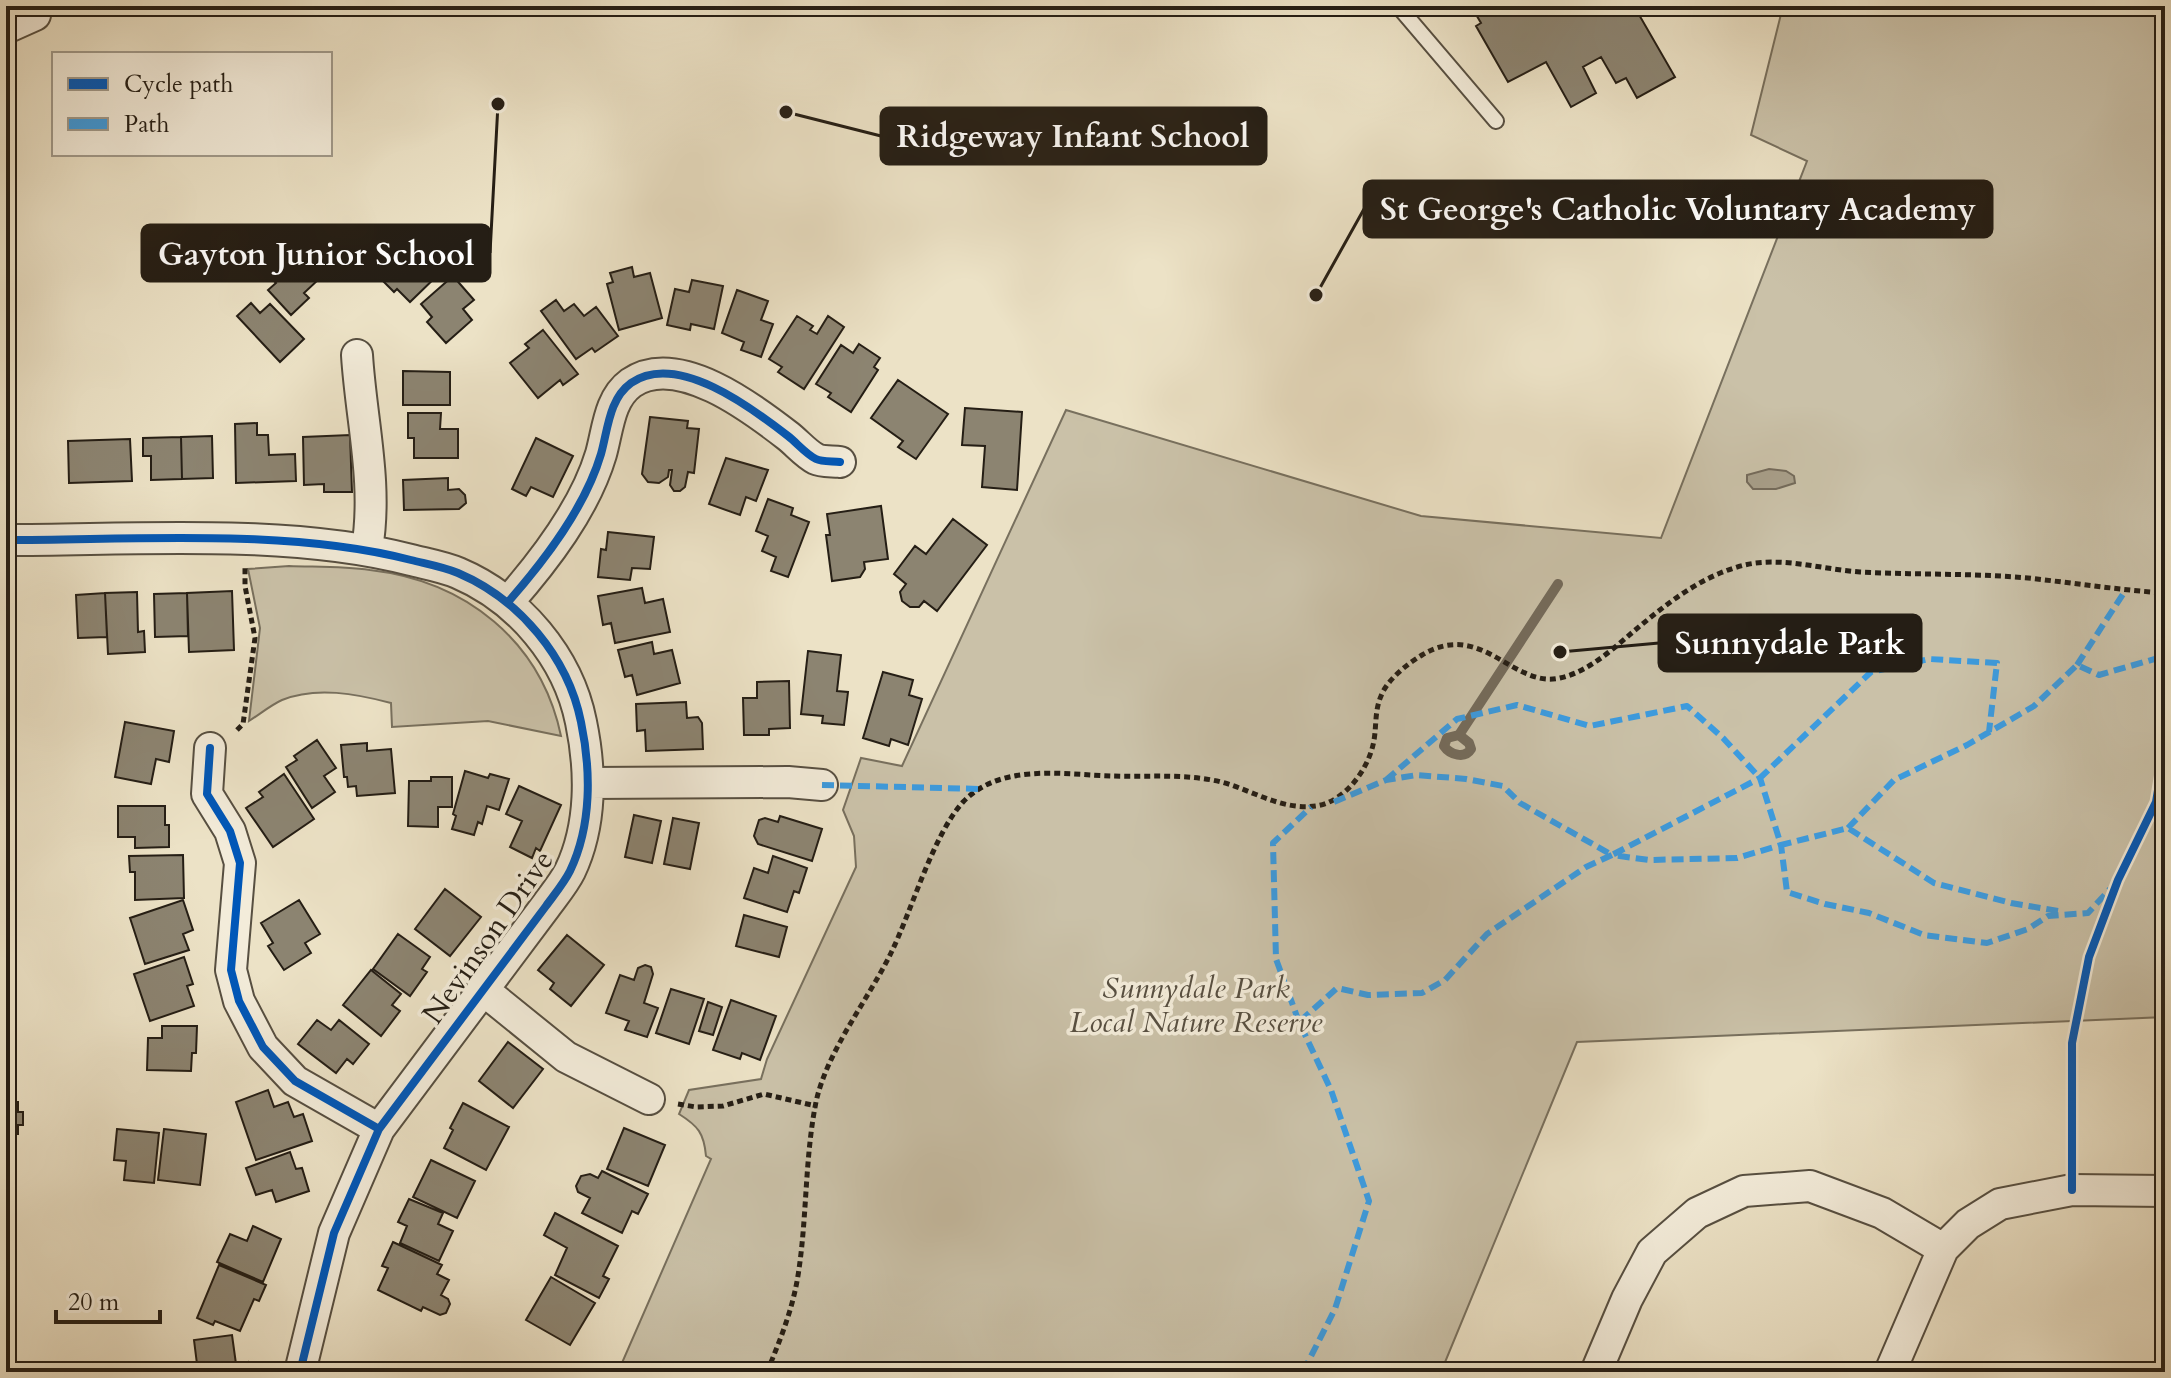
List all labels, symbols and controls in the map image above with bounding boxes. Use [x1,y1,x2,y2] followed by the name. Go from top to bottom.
[52,52,332,156] legend
[124,68,233,101] text: Cycle path
[124,108,169,141] text: Path
[881,108,1266,164] callout: Ridgeway Infant School
[897,115,1249,159] text: Ridgeway Infant School
[1364,181,1992,237] callout: St George's Catholic Voluntary Academy
[1380,188,1976,232] text: St George's Catholic Voluntary Academy
[142,225,490,281] callout: Gayton Junior School
[158,233,474,277] text: Gayton Junior School
[1659,615,1921,671] callout: Sunnydale Park
[1675,622,1905,666] text: Sunnydale Park
[413,842,563,1032] street label: Nevinson Drive
[1070,968,1323,1043] park label: Sunnydale Park Local Nature Reserve
[56,1274,160,1324] scale bar
[68,1286,120,1319] text: 20 m

